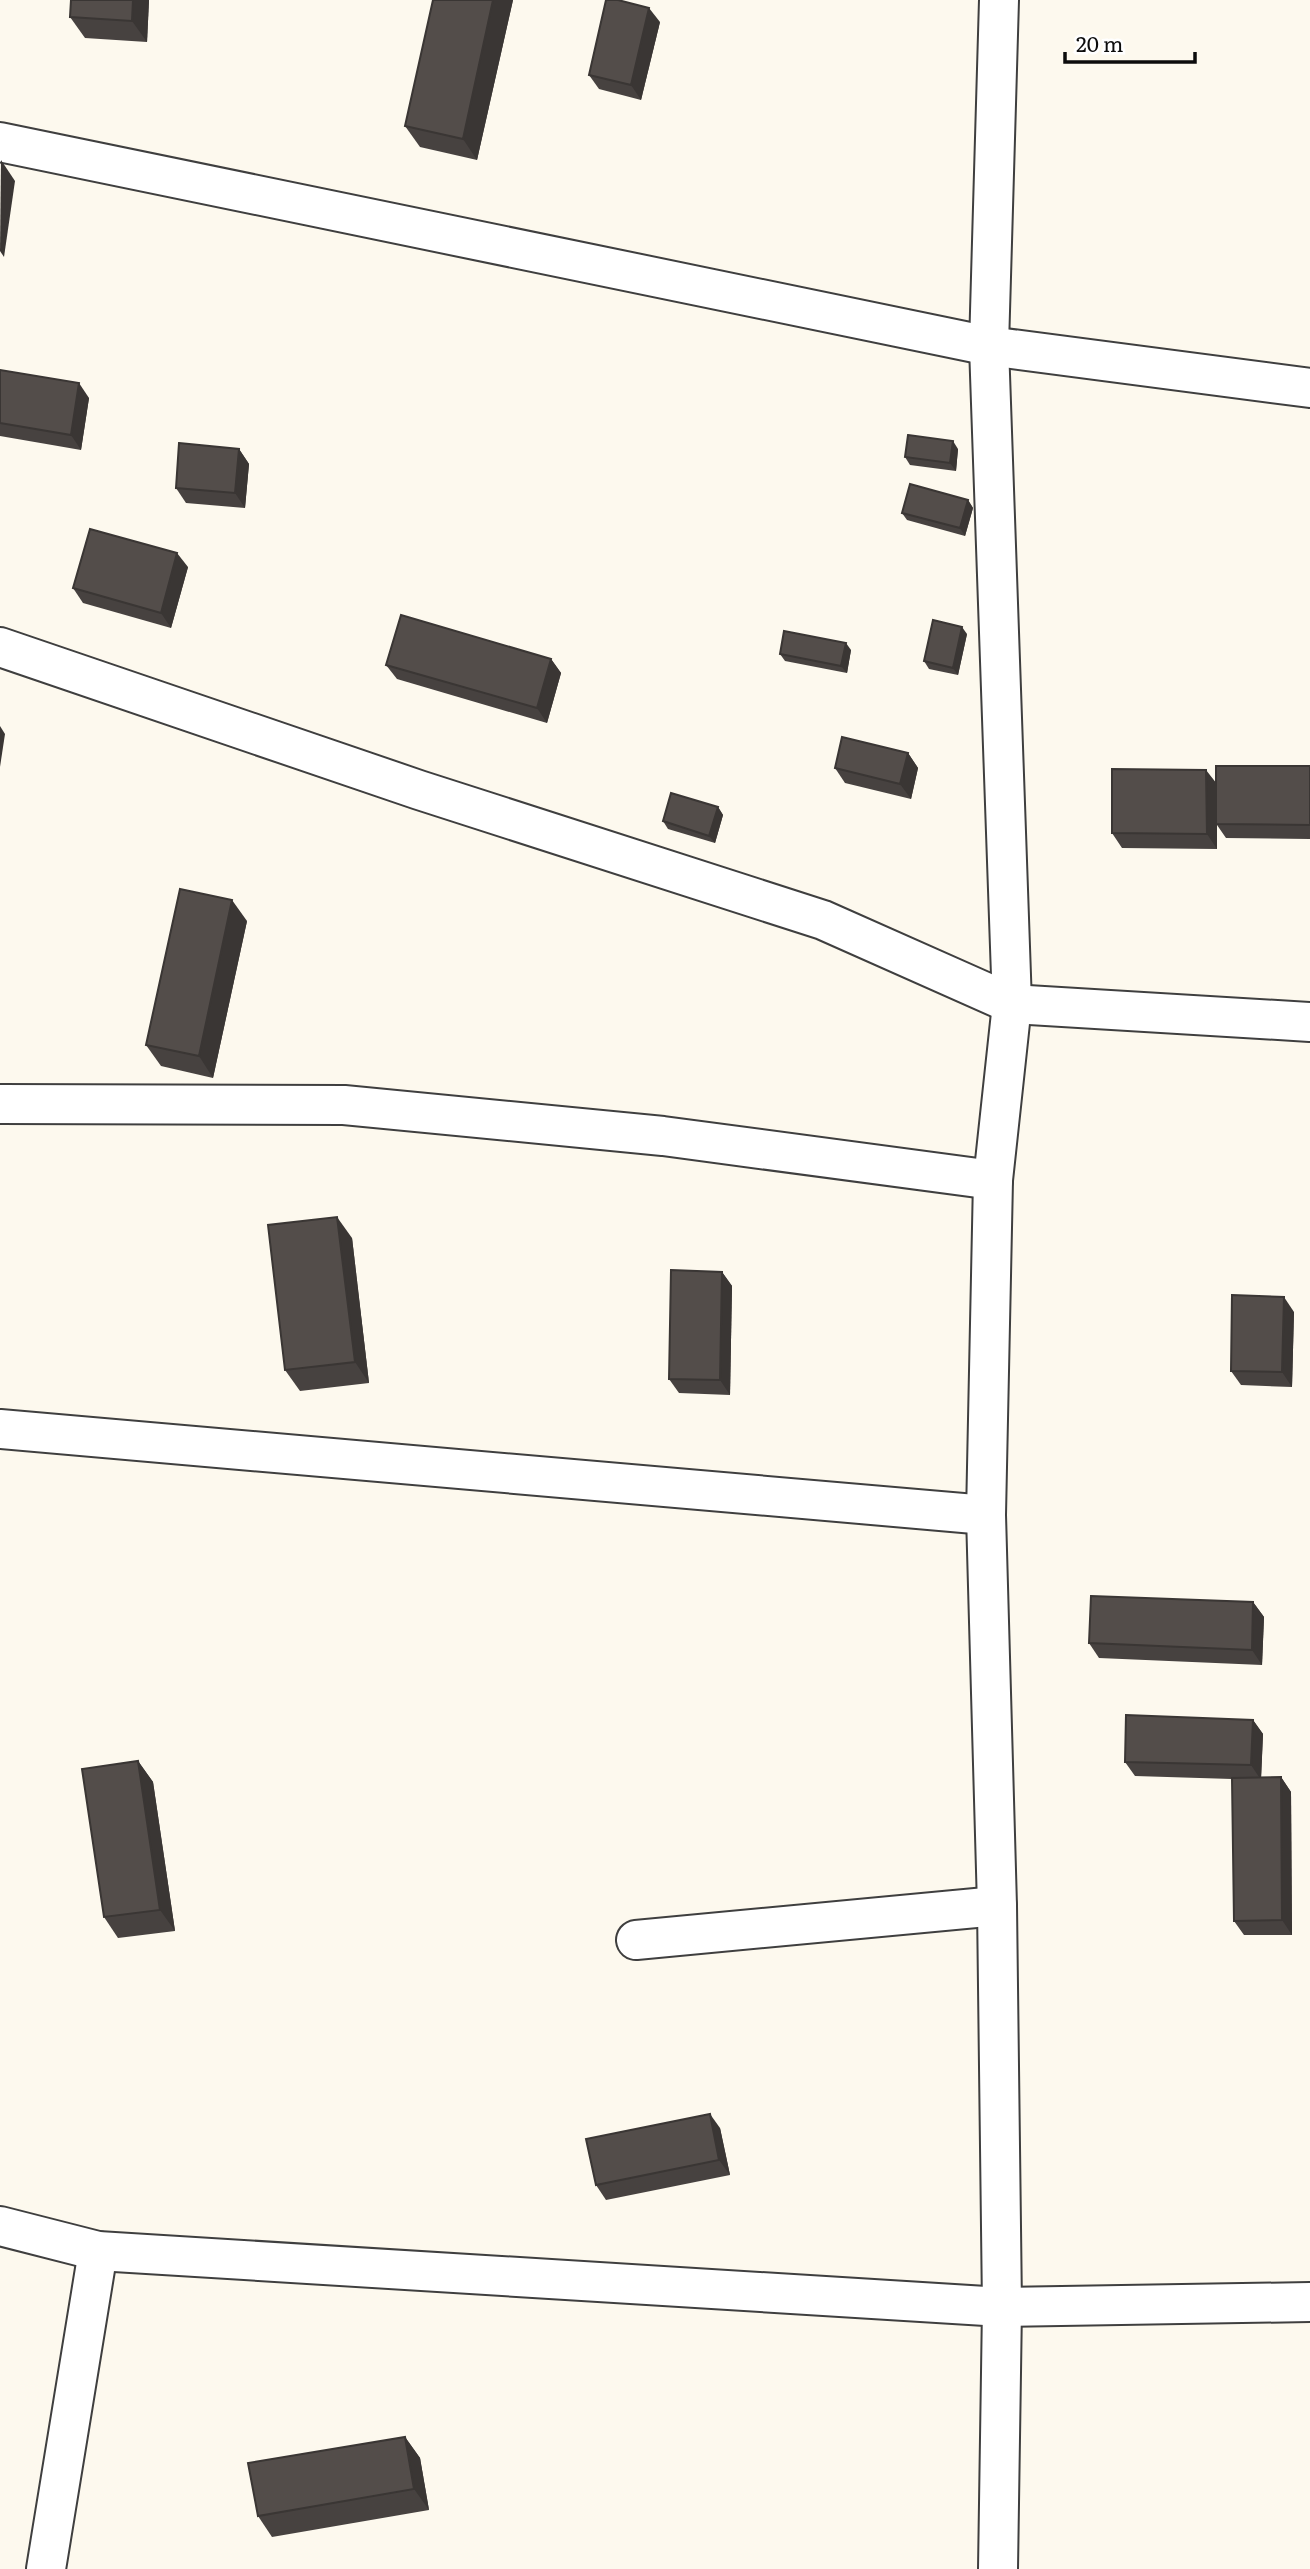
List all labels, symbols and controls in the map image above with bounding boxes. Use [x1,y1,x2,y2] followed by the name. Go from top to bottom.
[1065,21,1194,65] scale bar
[1076,27,1123,58] text: 20 m

